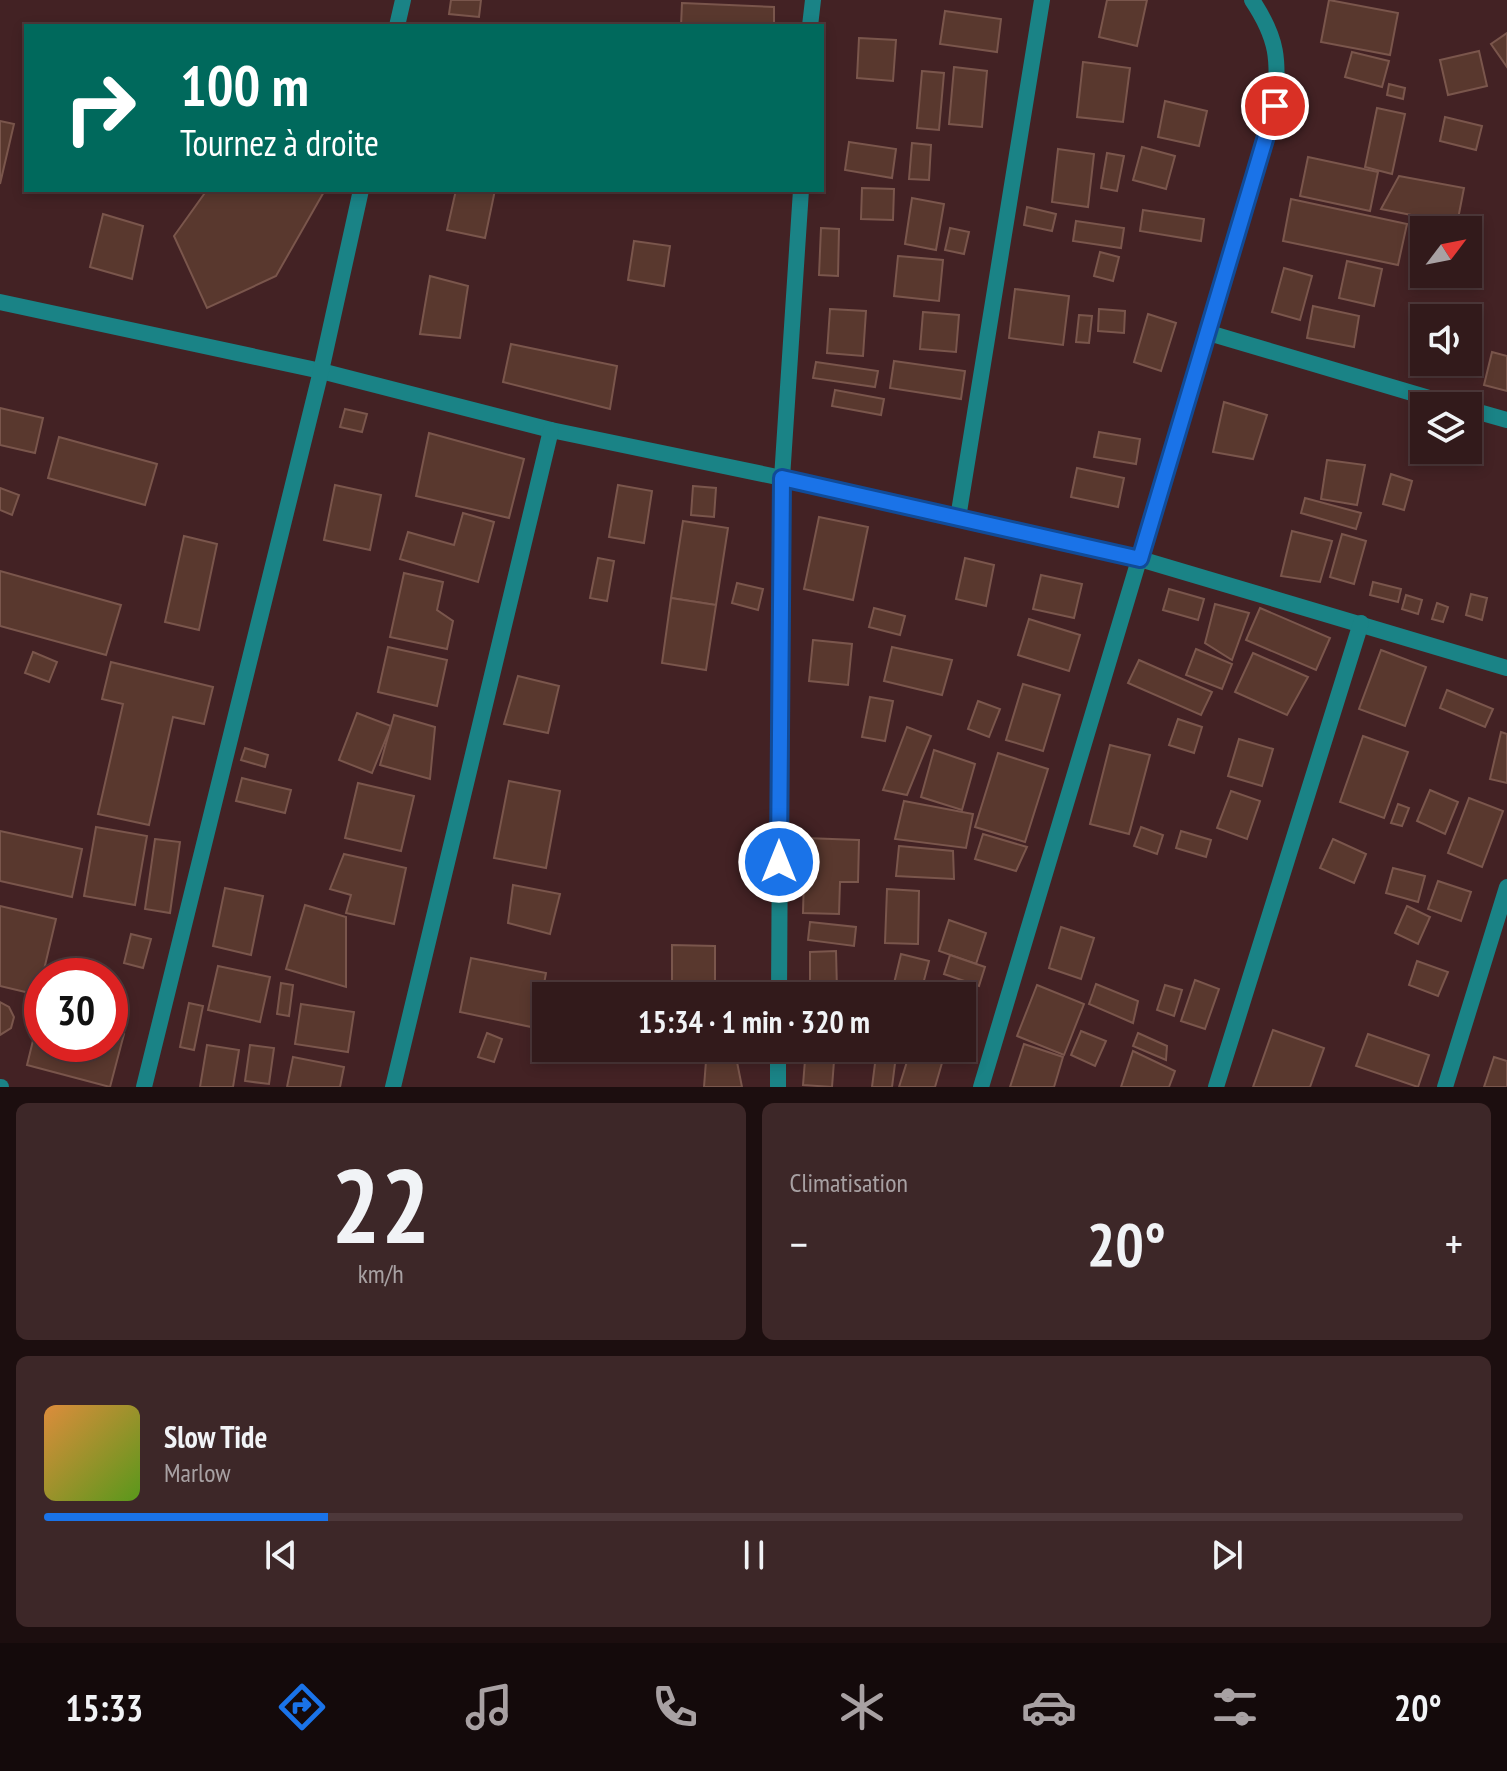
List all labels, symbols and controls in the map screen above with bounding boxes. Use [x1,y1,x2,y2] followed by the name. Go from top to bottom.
[180,49,309,121] text: 100 m
[48,56,152,160] icon: right
[1241,72,1309,140] pin
[1253,84,1297,128] icon: arrive
[180,119,379,166] text: Tournez à droite
[1410,216,1482,288] north arrow
[1410,216,1482,464] map controls
[1410,304,1482,376] button: sound
[1410,392,1482,464] button: layers
[737,820,821,904] position arrow
[24,958,128,1062] speed limit sign: 30
[638,1002,870,1041] text: 15:34 · 1 min · 320 m
[331,1137,430,1272] text: 22
[790,1166,908,1199] text: Climatisation
[1087,1205,1166,1283] text: 20°
[790,1215,808,1272] text: −
[1445,1215,1463,1272] text: +
[358,1257,404,1290] text: km/h
[164,1417,267,1456] text: Slow Tide
[164,1456,230,1489] text: Marlow
[259,1533,303,1577] icon: previous
[732,1533,776,1577] icon: pause
[1205,1533,1249,1577] icon: next
[274,1679,330,1735] icon: directions
[461,1679,517,1735] icon: music
[647,1679,703,1735] icon: phone
[834,1679,890,1735] icon: climate
[1021,1679,1077,1735] icon: car
[1207,1679,1263,1735] icon: filters
[65,1684,143,1731] text: 15:33
[1394,1684,1442,1731] text: 20°

